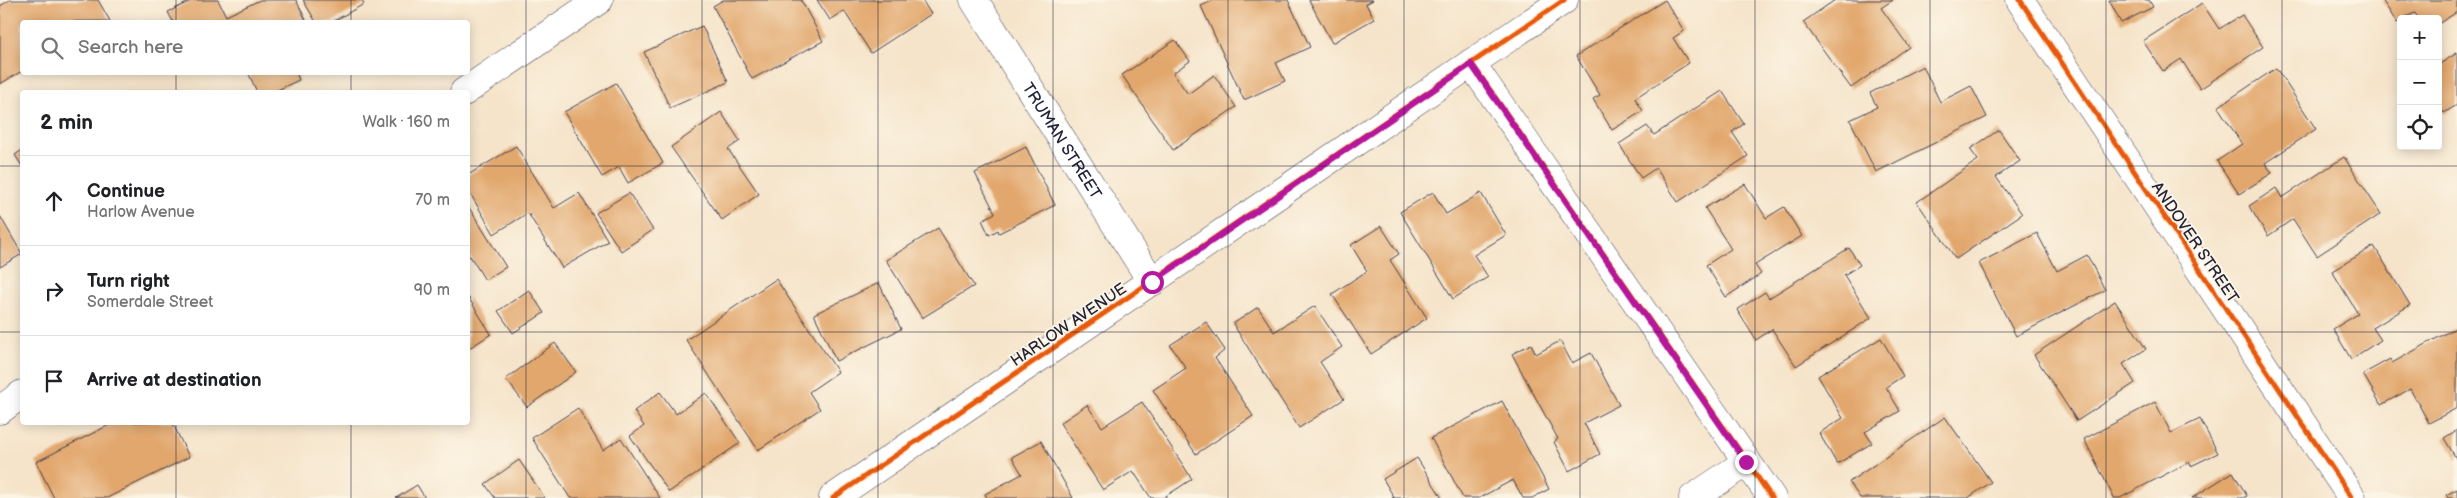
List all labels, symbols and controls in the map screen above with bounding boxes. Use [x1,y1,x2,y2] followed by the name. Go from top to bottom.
[2397,15,2442,150] map controls
[2397,15,2442,60] button: +
[20,20,470,75] search box
[38,34,66,62] icon: search
[78,36,183,59] text: Search here
[2397,60,2442,105] button: −
[1018,80,1105,203] street label: TRUMAN STREET
[2397,105,2442,150] button: locate
[40,110,93,135] text: 2 min
[362,113,450,132] text: Walk · 160 m
[2147,179,2243,307] street label: ANDOVER STREET
[87,180,165,203] text: Continue
[40,187,68,215] icon: ahead
[415,191,450,210] text: 70 m
[87,203,195,222] text: Harlow Avenue
[87,270,170,293] text: Turn right
[1141,271,1164,294] route start
[40,277,68,305] icon: right
[1007,280,1130,371] street label: HARLOW AVENUE
[414,281,450,300] text: 90 m
[87,293,213,312] text: Somerdale Street
[40,367,68,395] icon: arrive
[87,369,262,392] text: Arrive at destination
[1735,451,1758,474] route end

